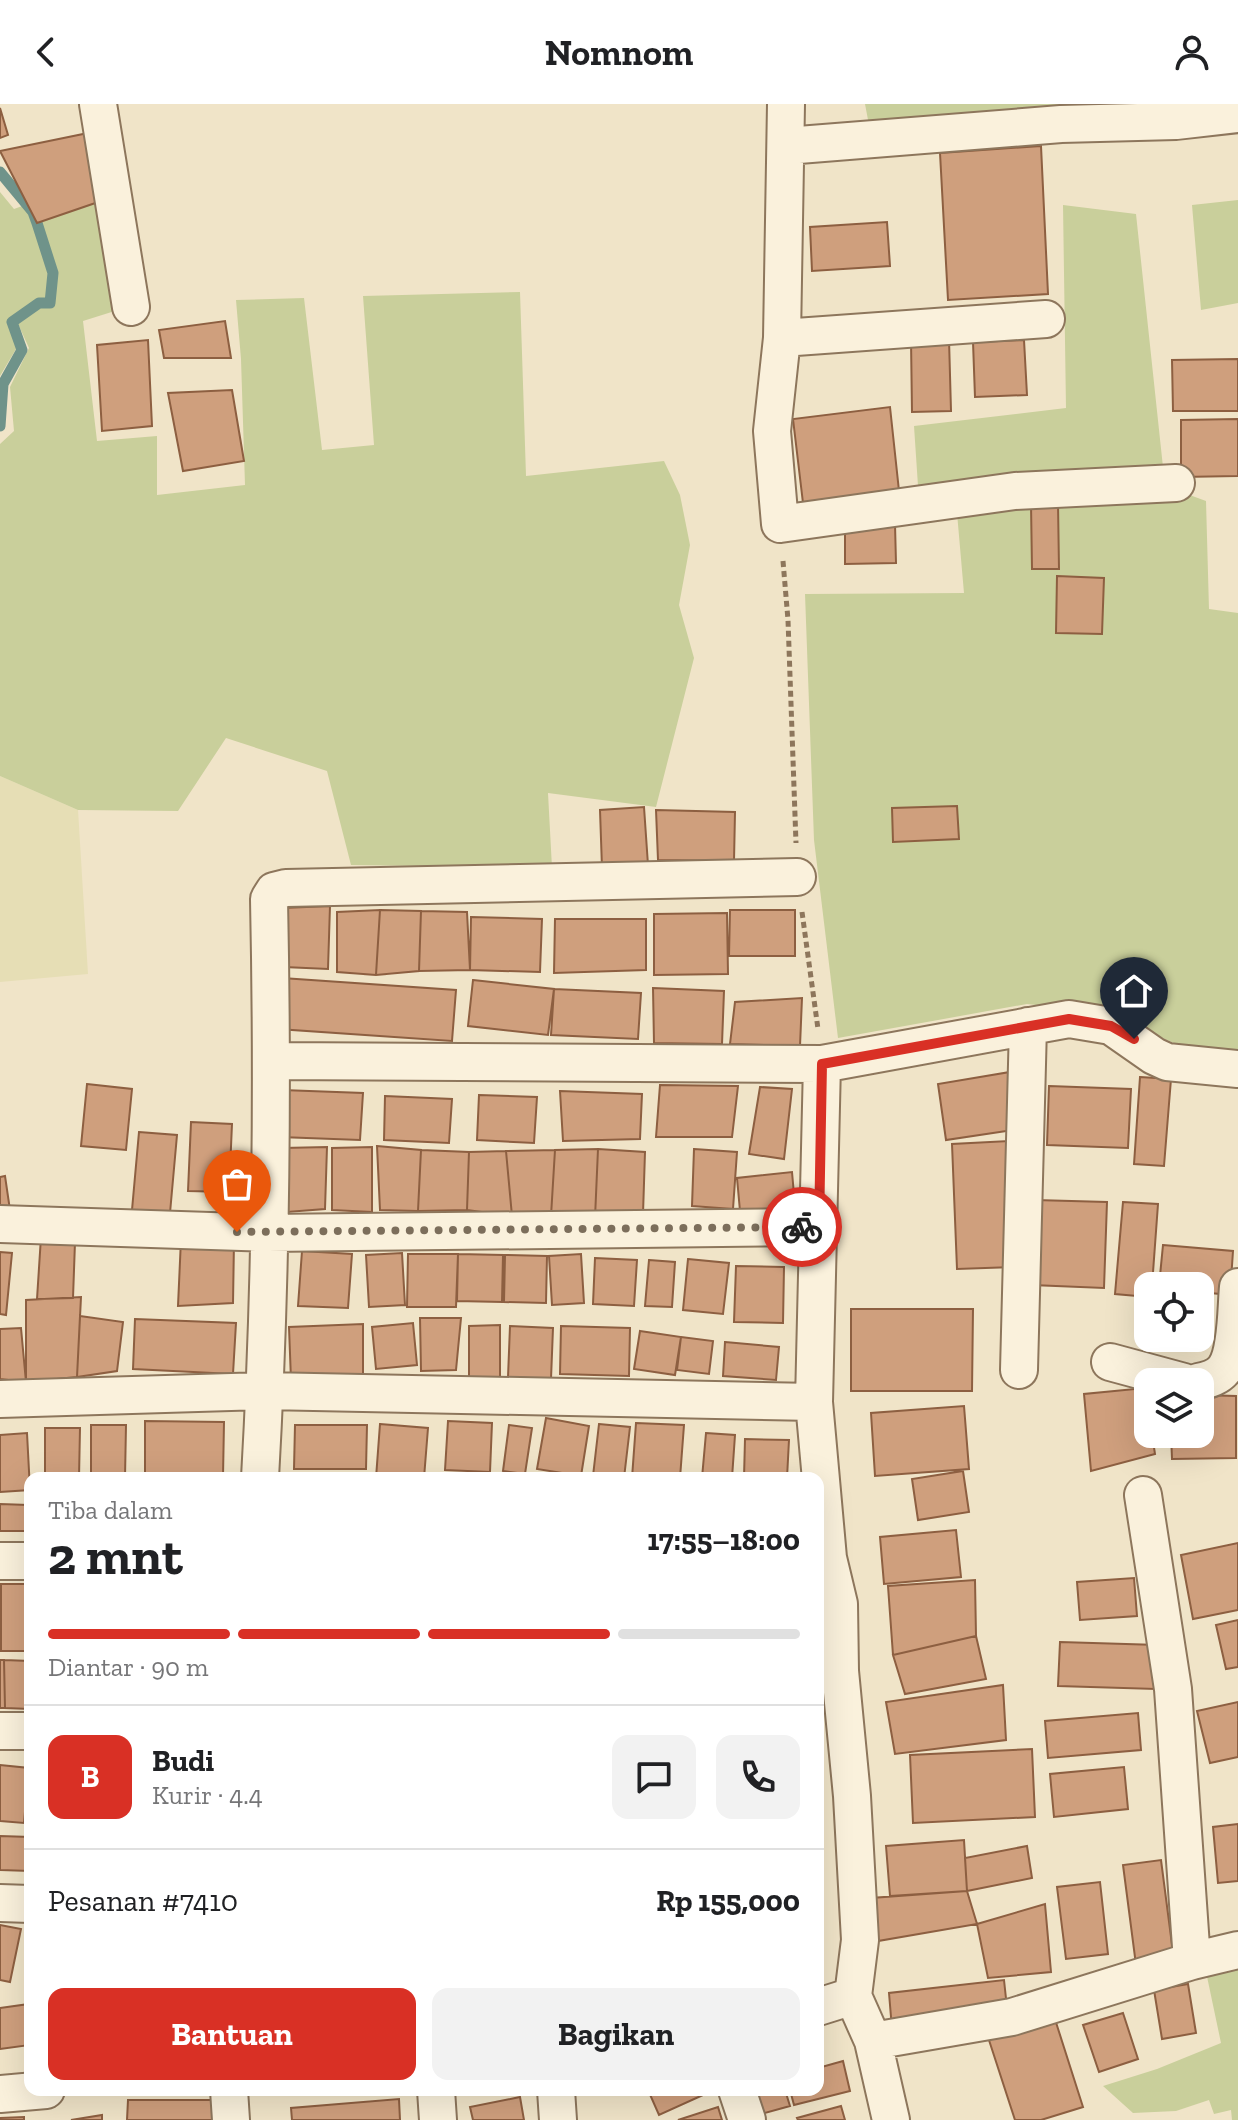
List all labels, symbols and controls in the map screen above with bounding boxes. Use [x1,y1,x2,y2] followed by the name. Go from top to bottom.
[24,30,68,74] icon: back
[1170,30,1214,74] icon: person
[545,31,693,74] text: Nomnom
[1100,957,1168,1039] pin
[1112,969,1156,1013] icon: home
[203,1150,271,1232] pin
[215,1162,259,1206] icon: bag
[762,1187,842,1267] courier
[780,1205,824,1249] icon: bike
[1134,1272,1214,1448] map controls
[1134,1272,1214,1352] button: locate
[1134,1368,1214,1448] button: layers
[48,1494,173,1526] text: Tiba dalam
[647,1522,800,1558] text: 17:55–18:00
[48,1525,183,1587] text: 2 mnt
[48,1651,208,1683] text: Diantar · 90 m
[612,1735,696,1819] button: chat
[716,1735,800,1819] button: phone
[152,1743,214,1779] text: Budi
[81,1759,99,1795] text: B
[152,1779,263,1811] text: Kurir · 4.4
[48,1883,238,1919] text: Pesanan #7410
[656,1883,800,1919] text: Rp 155,000
[48,1988,416,2080] button: Bantuan
[432,1988,800,2080] button: Bagikan

